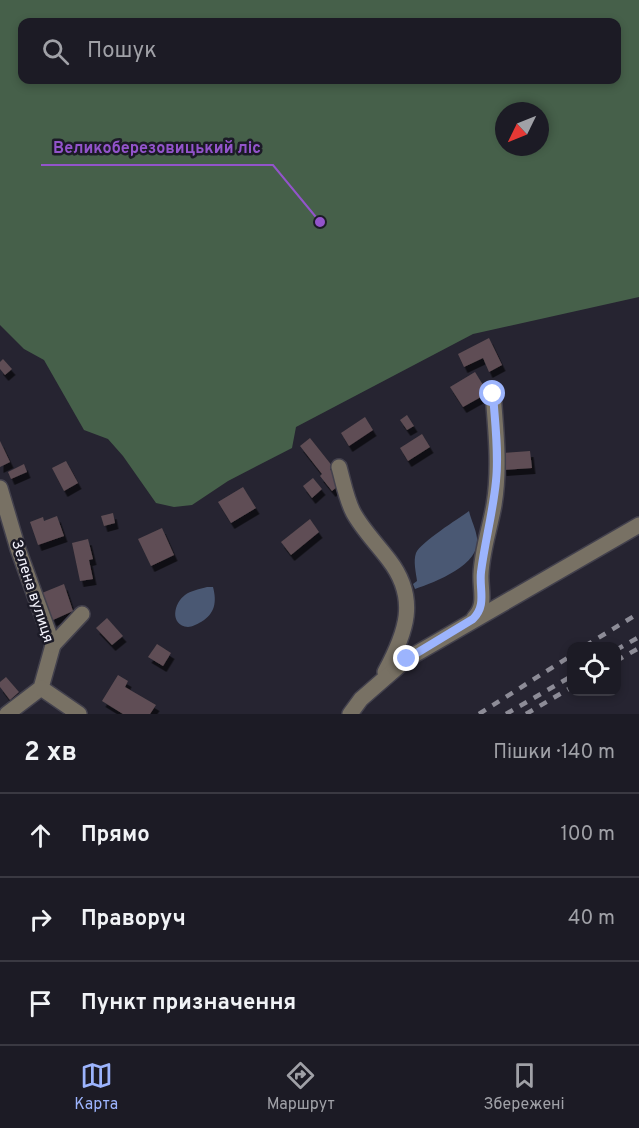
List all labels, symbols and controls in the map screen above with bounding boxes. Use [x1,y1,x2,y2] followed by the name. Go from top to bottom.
[18,18,621,84] search box
[39,35,72,68] icon: search
[87,38,157,65] text: Пошук
[495,102,549,156] north arrow
[41,131,273,165] callout: Великоберезовицький ліс
[53,139,261,159] text: Великоберезовицький ліс
[479,380,505,406] route start
[6,538,57,645] street label: Зелена вулиця
[567,642,621,696] map controls
[567,642,621,696] button: locate
[393,645,419,671] route end
[24,737,77,770] text: 2 хв
[493,740,615,766] text: Пішки · 140 m
[24,819,57,852] icon: ahead
[81,822,150,849] text: Прямо
[560,822,615,848] text: 100 m
[24,903,57,936] icon: right
[81,906,186,933] text: Праворуч
[568,906,615,932] text: 40 m
[24,987,57,1020] icon: arrive
[81,990,296,1017] text: Пункт призначення
[74,1059,118,1115] tab: Карта
[267,1059,335,1115] tab: Маршрут
[484,1059,565,1115] tab: Збережені

